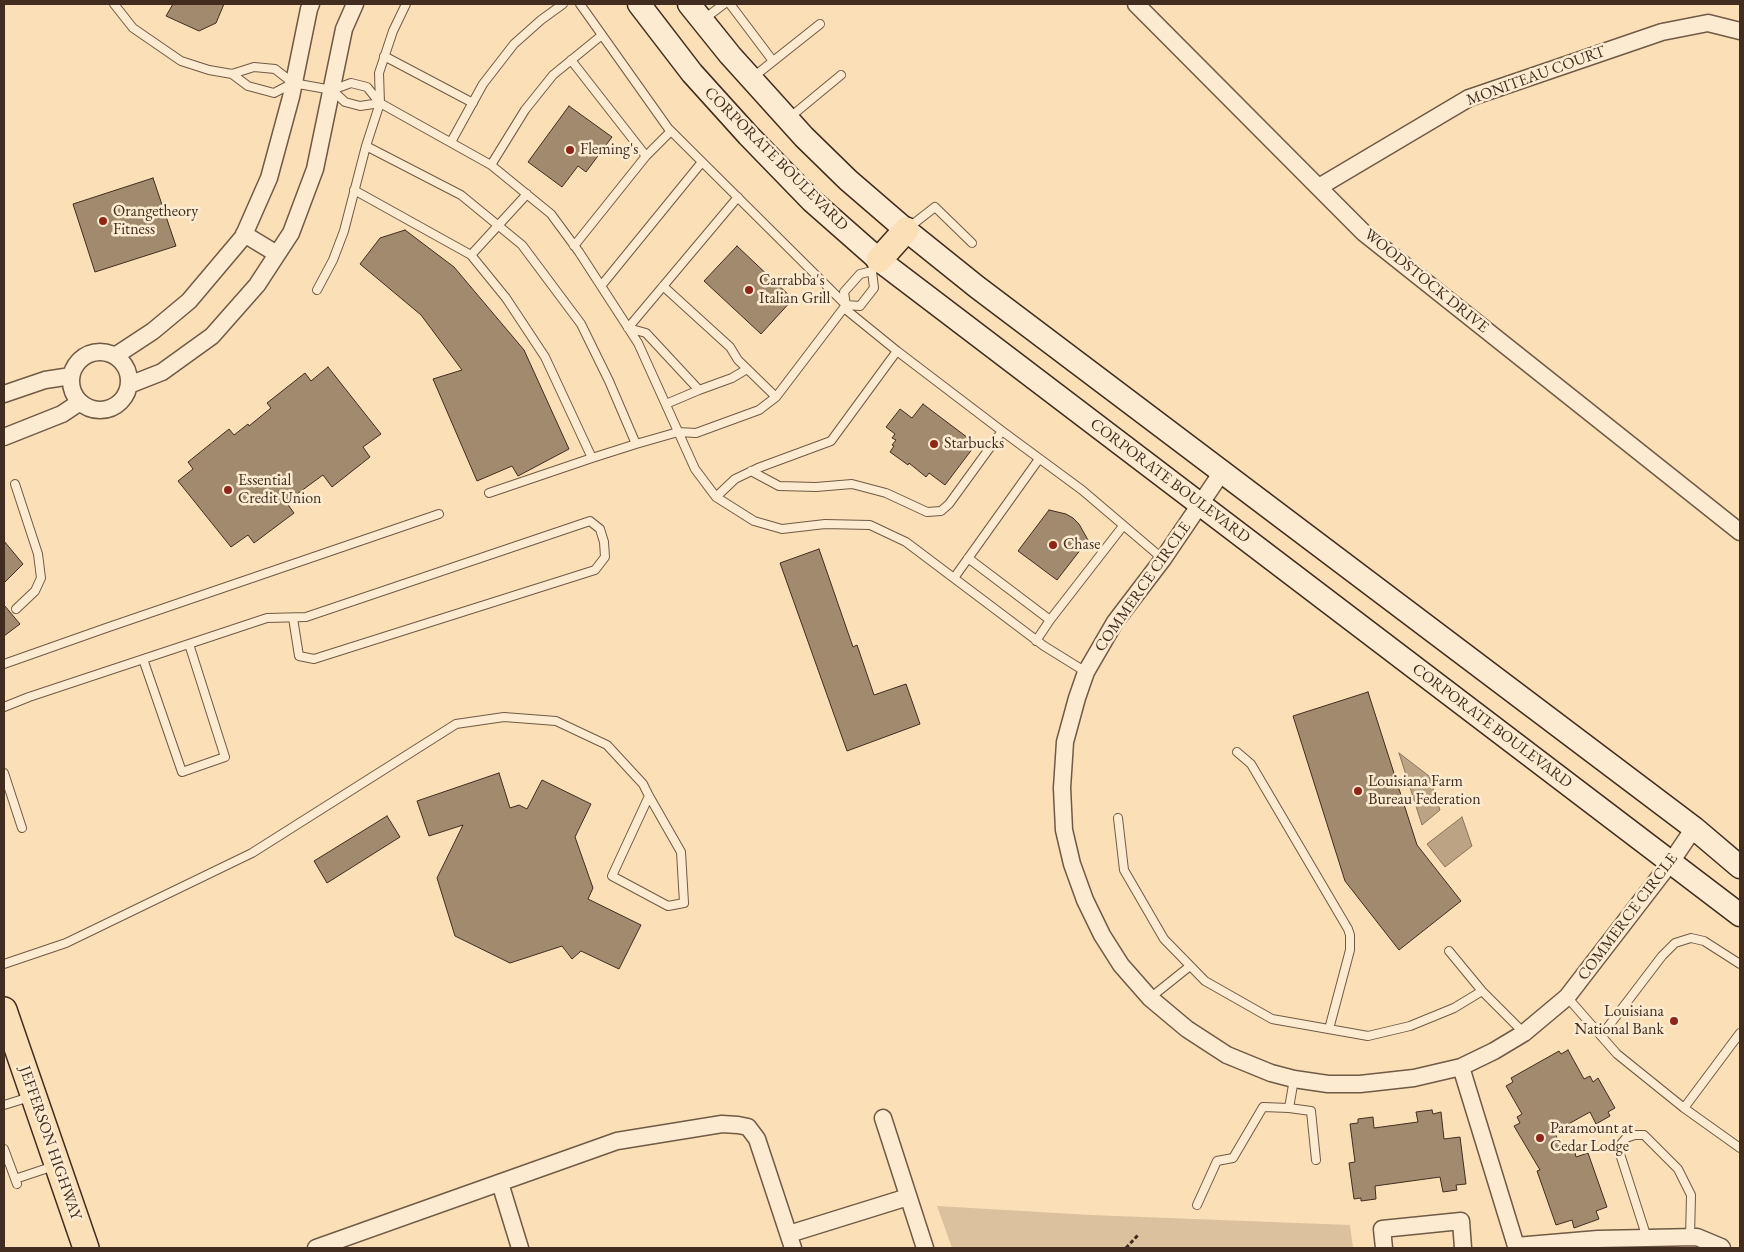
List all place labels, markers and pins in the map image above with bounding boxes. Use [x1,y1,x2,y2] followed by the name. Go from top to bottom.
[580,140,638,160] place label: Fleming's
[564,144,576,156] marker: Fleming's
[113,202,198,240] place label: Orangetheory Fitness
[97,215,109,227] marker: Orangetheory Fitness
[759,271,830,309] place label: Carrabba's Italian Grill
[743,284,755,296] marker: Carrabba's Italian Grill
[944,434,1004,454] place label: Starbucks
[928,438,940,450] marker: Starbucks
[238,471,322,509] place label: Essential Credit Union
[222,484,234,496] marker: Essential Credit Union
[1063,535,1100,555] place label: Chase
[1047,539,1059,551] marker: Chase
[1368,772,1481,810] place label: Louisiana Farm Bureau Federation
[1352,785,1364,797] marker: Louisiana Farm Bureau Federation
[1574,1002,1664,1040] place label: Louisiana National Bank
[1668,1015,1680,1027] marker: Louisiana National Bank
[1550,1119,1633,1157] place label: Paramount at Cedar Lodge
[1534,1132,1546,1144] marker: Paramount at Cedar Lodge

